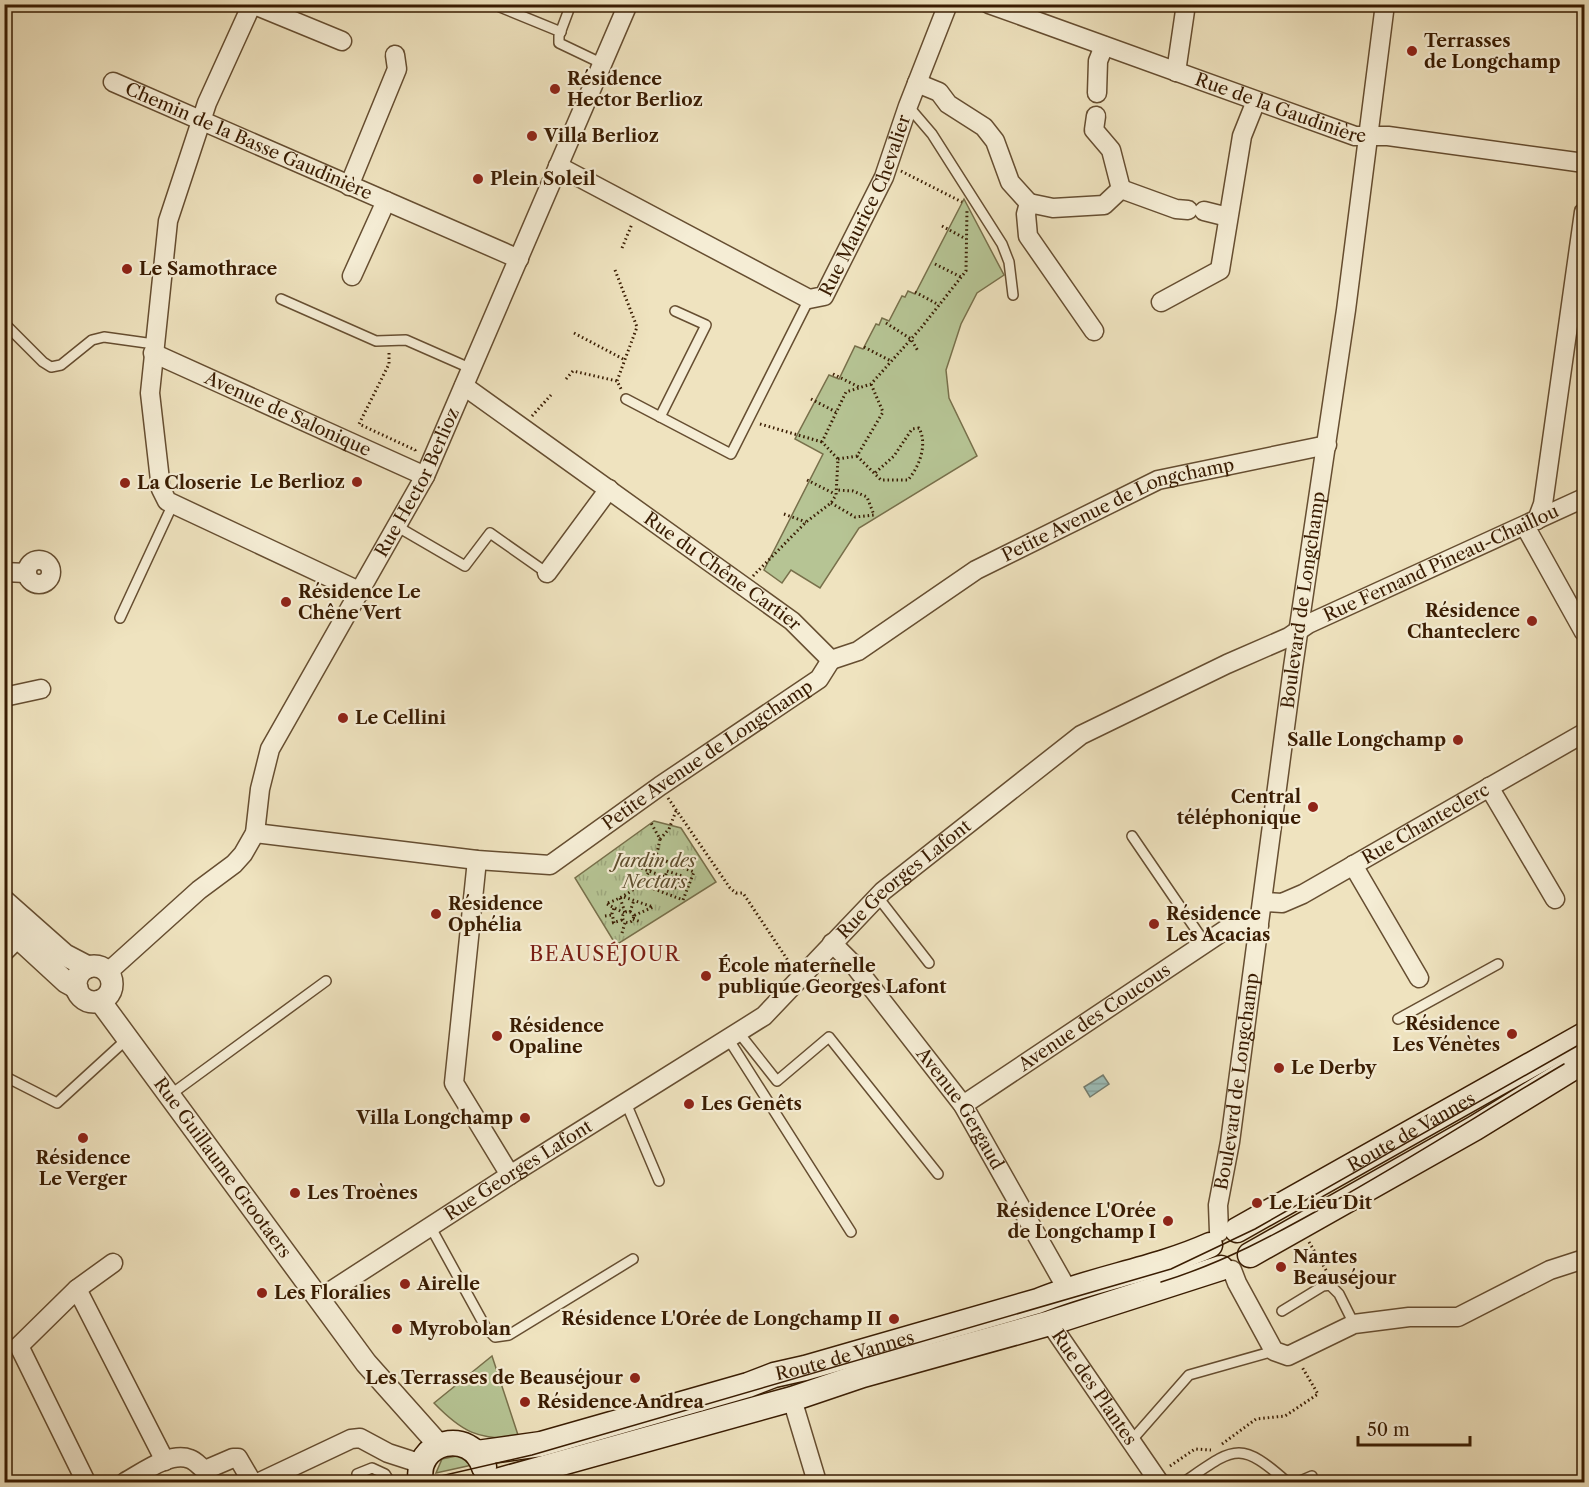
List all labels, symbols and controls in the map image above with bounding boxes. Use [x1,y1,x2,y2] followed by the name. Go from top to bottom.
[1424,30,1560,73] place label: Terrasses de Longchamp
[1405,44,1419,58] marker: Terrasses de Longchamp
[567,68,703,111] place label: Résidence Hector Berlioz
[1192,68,1366,147] street label: Rue de la Gaudinière
[122,78,376,205] street label: Chemin de la Basse Gaudinière
[548,82,562,96] marker: Résidence Hector Berlioz
[815,111,915,300] street label: Rue Maurice Chevalier
[543,125,659,147] place label: Villa Berlioz
[525,129,539,143] marker: Villa Berlioz
[490,168,596,190] place label: Plein Soleil
[471,172,485,186] marker: Plein Soleil
[139,258,278,280] place label: Le Samothrace
[120,262,134,276] marker: Le Samothrace
[200,366,374,461] street label: Avenue de Salonique
[370,404,464,561] street label: Rue Hector Berlioz
[998,454,1236,566] street label: Petite Avenue de Longchamp
[250,471,345,493] place label: Le Berlioz
[137,472,242,494] place label: La Closerie
[350,475,364,489] marker: Le Berlioz
[118,476,132,490] marker: La Closerie
[1277,490,1330,710] street label: Boulevard de Longchamp
[1320,500,1562,626] street label: Rue Fernand Pineau-Chaillou
[640,508,806,635] street label: Rue du Chêne Cartier
[298,581,421,624] place label: Résidence Le Chêne Vert
[279,595,293,609] marker: Résidence Le Chêne Vert
[1407,600,1520,643] place label: Résidence Chanteclerc
[1525,614,1539,628] marker: Résidence Chanteclerc
[598,675,817,835] street label: Petite Avenue de Longchamp
[355,707,446,729] place label: Le Cellini
[336,711,350,725] marker: Le Cellini
[1287,729,1446,751] place label: Salle Longchamp
[1451,733,1465,747] marker: Salle Longchamp
[1358,779,1493,869] street label: Rue Chanteclerc
[1177,786,1301,829] place label: Central téléphonique
[1306,800,1320,814] marker: Central téléphonique
[832,815,976,943] street label: Rue Georges Lafont
[609,850,696,893] park label: Jardin des Nectars
[448,893,543,936] place label: Résidence Ophélia
[1166,903,1270,946] place label: Résidence Les Acacias
[429,907,443,921] marker: Résidence Ophélia
[1147,917,1161,931] marker: Résidence Les Acacias
[529,941,681,966] district label: BEAUSÉJOUR
[718,954,947,998] place label: École maternelle publique Georges Lafont
[1013,959,1175,1076] street label: Avenue des Coucous
[699,969,713,983] marker: École maternelle publique Georges Lafont
[1210,972,1263,1192] street label: Boulevard de Longchamp
[1392,1013,1500,1056] place label: Résidence Les Vénètes
[509,1015,604,1058] place label: Résidence Opaline
[1505,1027,1519,1041] marker: Résidence Les Vénètes
[490,1029,504,1043] marker: Résidence Opaline
[911,1043,1008,1173] street label: Avenue Gergaud
[1291,1057,1377,1079] place label: Le Derby
[1272,1061,1286,1075] marker: Le Derby
[149,1073,296,1262] street label: Rue Guillaume Grootaers
[1344,1087,1479,1177] street label: Route de Vannes
[701,1093,802,1115] place label: Les Genêts
[682,1097,696,1111] marker: Les Genêts
[355,1107,513,1129] place label: Villa Longchamp
[518,1111,532,1125] marker: Villa Longchamp
[440,1115,597,1225] street label: Rue Georges Lafont
[76,1131,90,1145] marker: Résidence Le Verger
[35,1147,131,1190] place label: Résidence Le Verger
[307,1182,418,1204] place label: Les Troènes
[288,1186,302,1200] marker: Les Troènes
[1269,1192,1373,1214] place label: Le Lieu Dit
[1250,1196,1264,1210] marker: Le Lieu Dit
[996,1200,1156,1243] place label: Résidence L'Orée de Longchamp I
[1161,1214,1175,1228] marker: Résidence L'Orée de Longchamp I
[1293,1246,1397,1289] place label: Nantes Beauséjour
[1274,1260,1288,1274] marker: Nantes Beauséjour
[416,1273,480,1295] place label: Airelle
[398,1277,412,1291] marker: Airelle
[274,1282,391,1304] place label: Les Floralies
[255,1286,269,1300] marker: Les Floralies
[561,1308,882,1330] place label: Résidence L'Orée de Longchamp II
[887,1312,901,1326] marker: Résidence L'Orée de Longchamp II
[409,1318,512,1340] place label: Myrobolan
[390,1322,404,1336] marker: Myrobolan
[1047,1325,1141,1449] street label: Rue des Plantes
[773,1326,917,1385] street label: Route de Vannes
[365,1367,623,1389] place label: Les Terrasses de Beauséjour
[628,1371,642,1385] marker: Les Terrasses de Beauséjour
[537,1391,704,1413] place label: Résidence Andrea
[518,1395,532,1409] marker: Résidence Andrea
[1358,1409,1470,1447] scale bar
[1367,1419,1410,1441] text: 50 m

